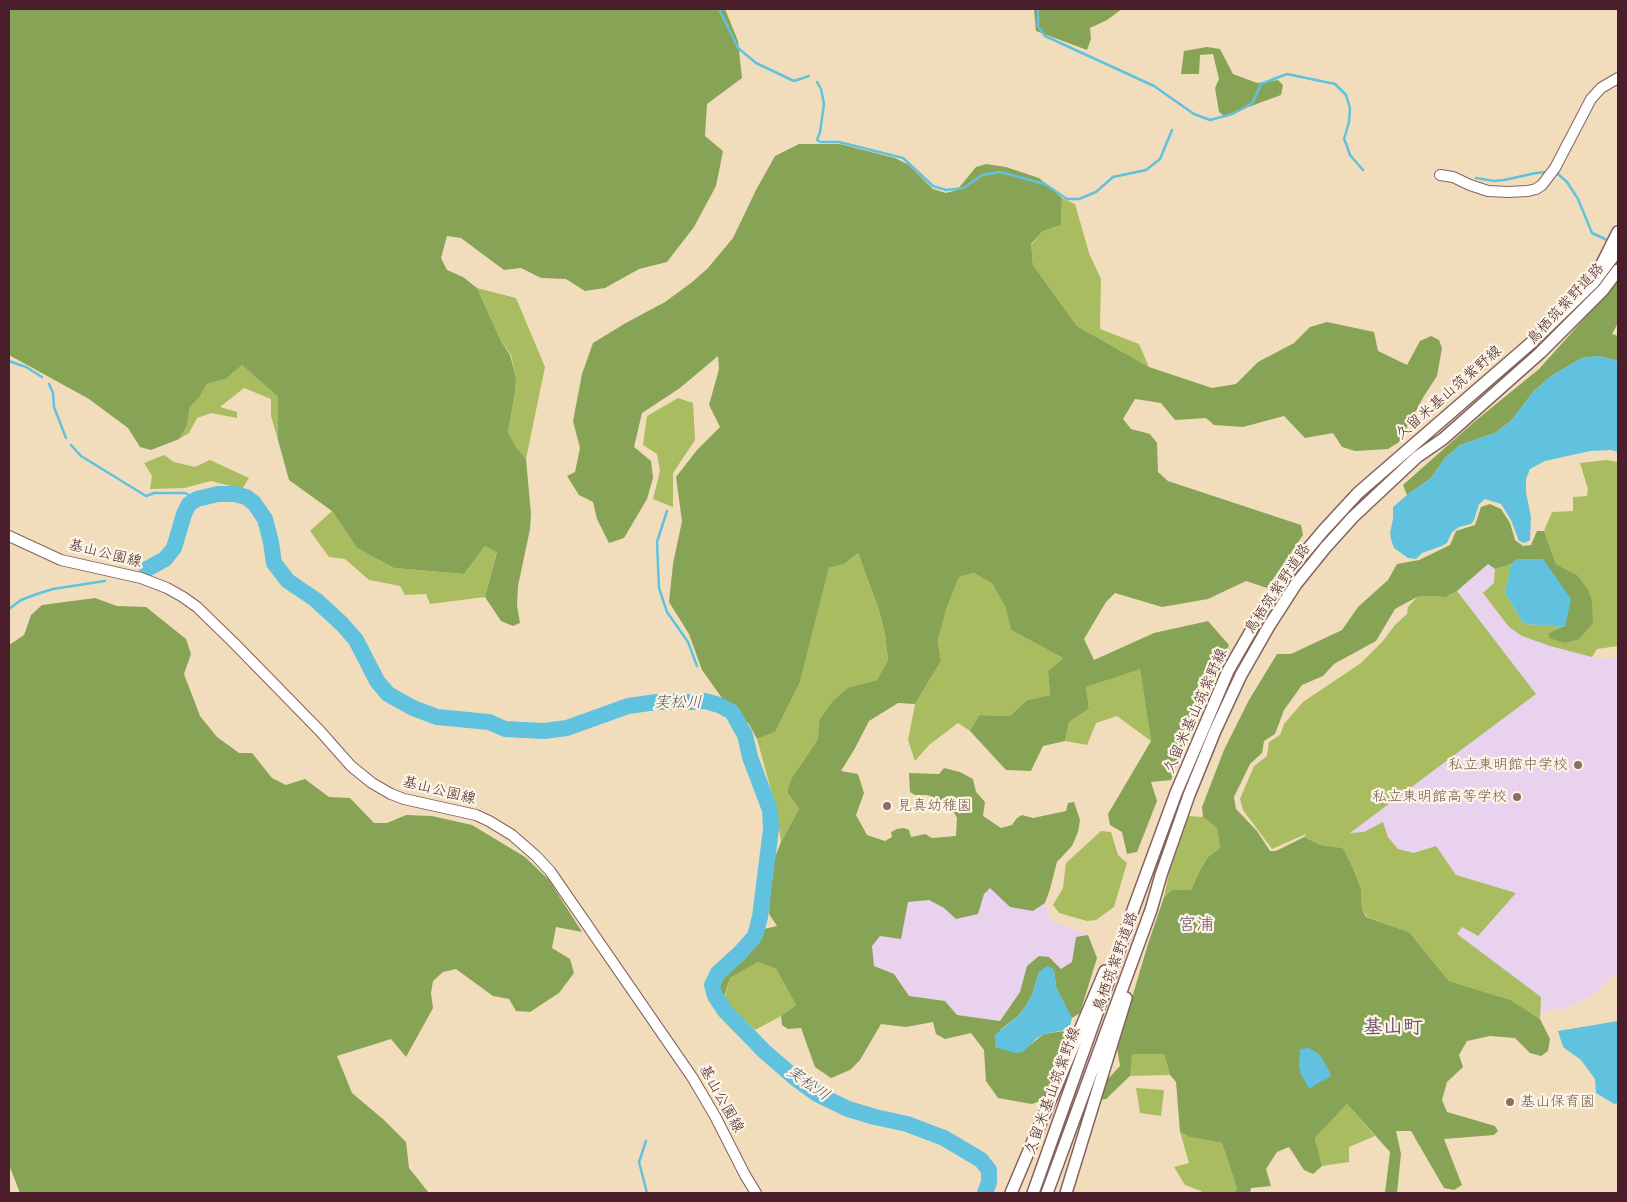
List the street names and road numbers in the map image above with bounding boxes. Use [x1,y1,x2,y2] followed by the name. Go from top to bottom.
[1524,259,1608,349] street label: 鳥栖筑紫野道路
[1392,342,1506,444] street label: 久留米基山筑紫野線
[66,536,144,572] street label: 基山公園線
[1241,540,1315,638] street label: 鳥栖筑紫野道路
[1160,646,1232,776] street label: 久留米基山筑紫野線
[400,773,478,809] street label: 基山公園線
[1090,910,1142,1014] street label: 鳥栖筑紫野道路
[1021,1024,1085,1158] street label: 久留米基山筑紫野線
[695,1062,747,1136] street label: 基山公園線

